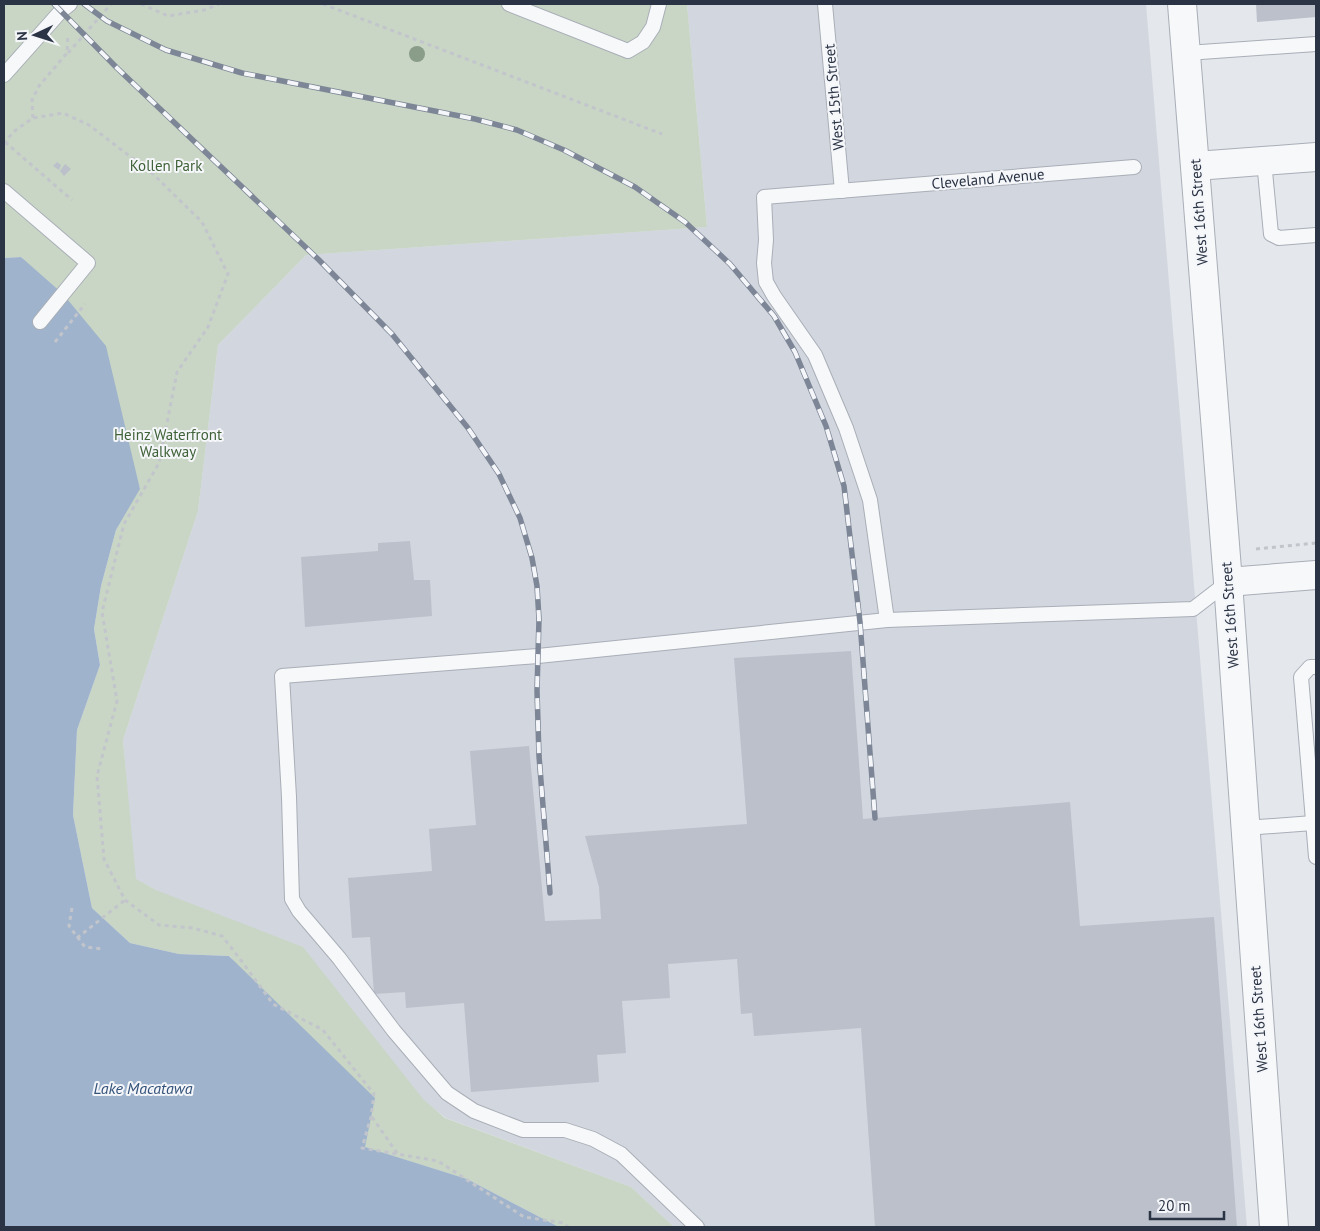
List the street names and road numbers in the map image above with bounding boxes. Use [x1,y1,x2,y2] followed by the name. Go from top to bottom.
[819,43,848,151] street label: West 15th Street
[1185,158,1212,266] street label: West 16th Street
[931,164,1045,193] street label: Cleveland Avenue
[1216,561,1243,669] street label: West 16th Street
[1245,965,1272,1073] street label: West 16th Street

